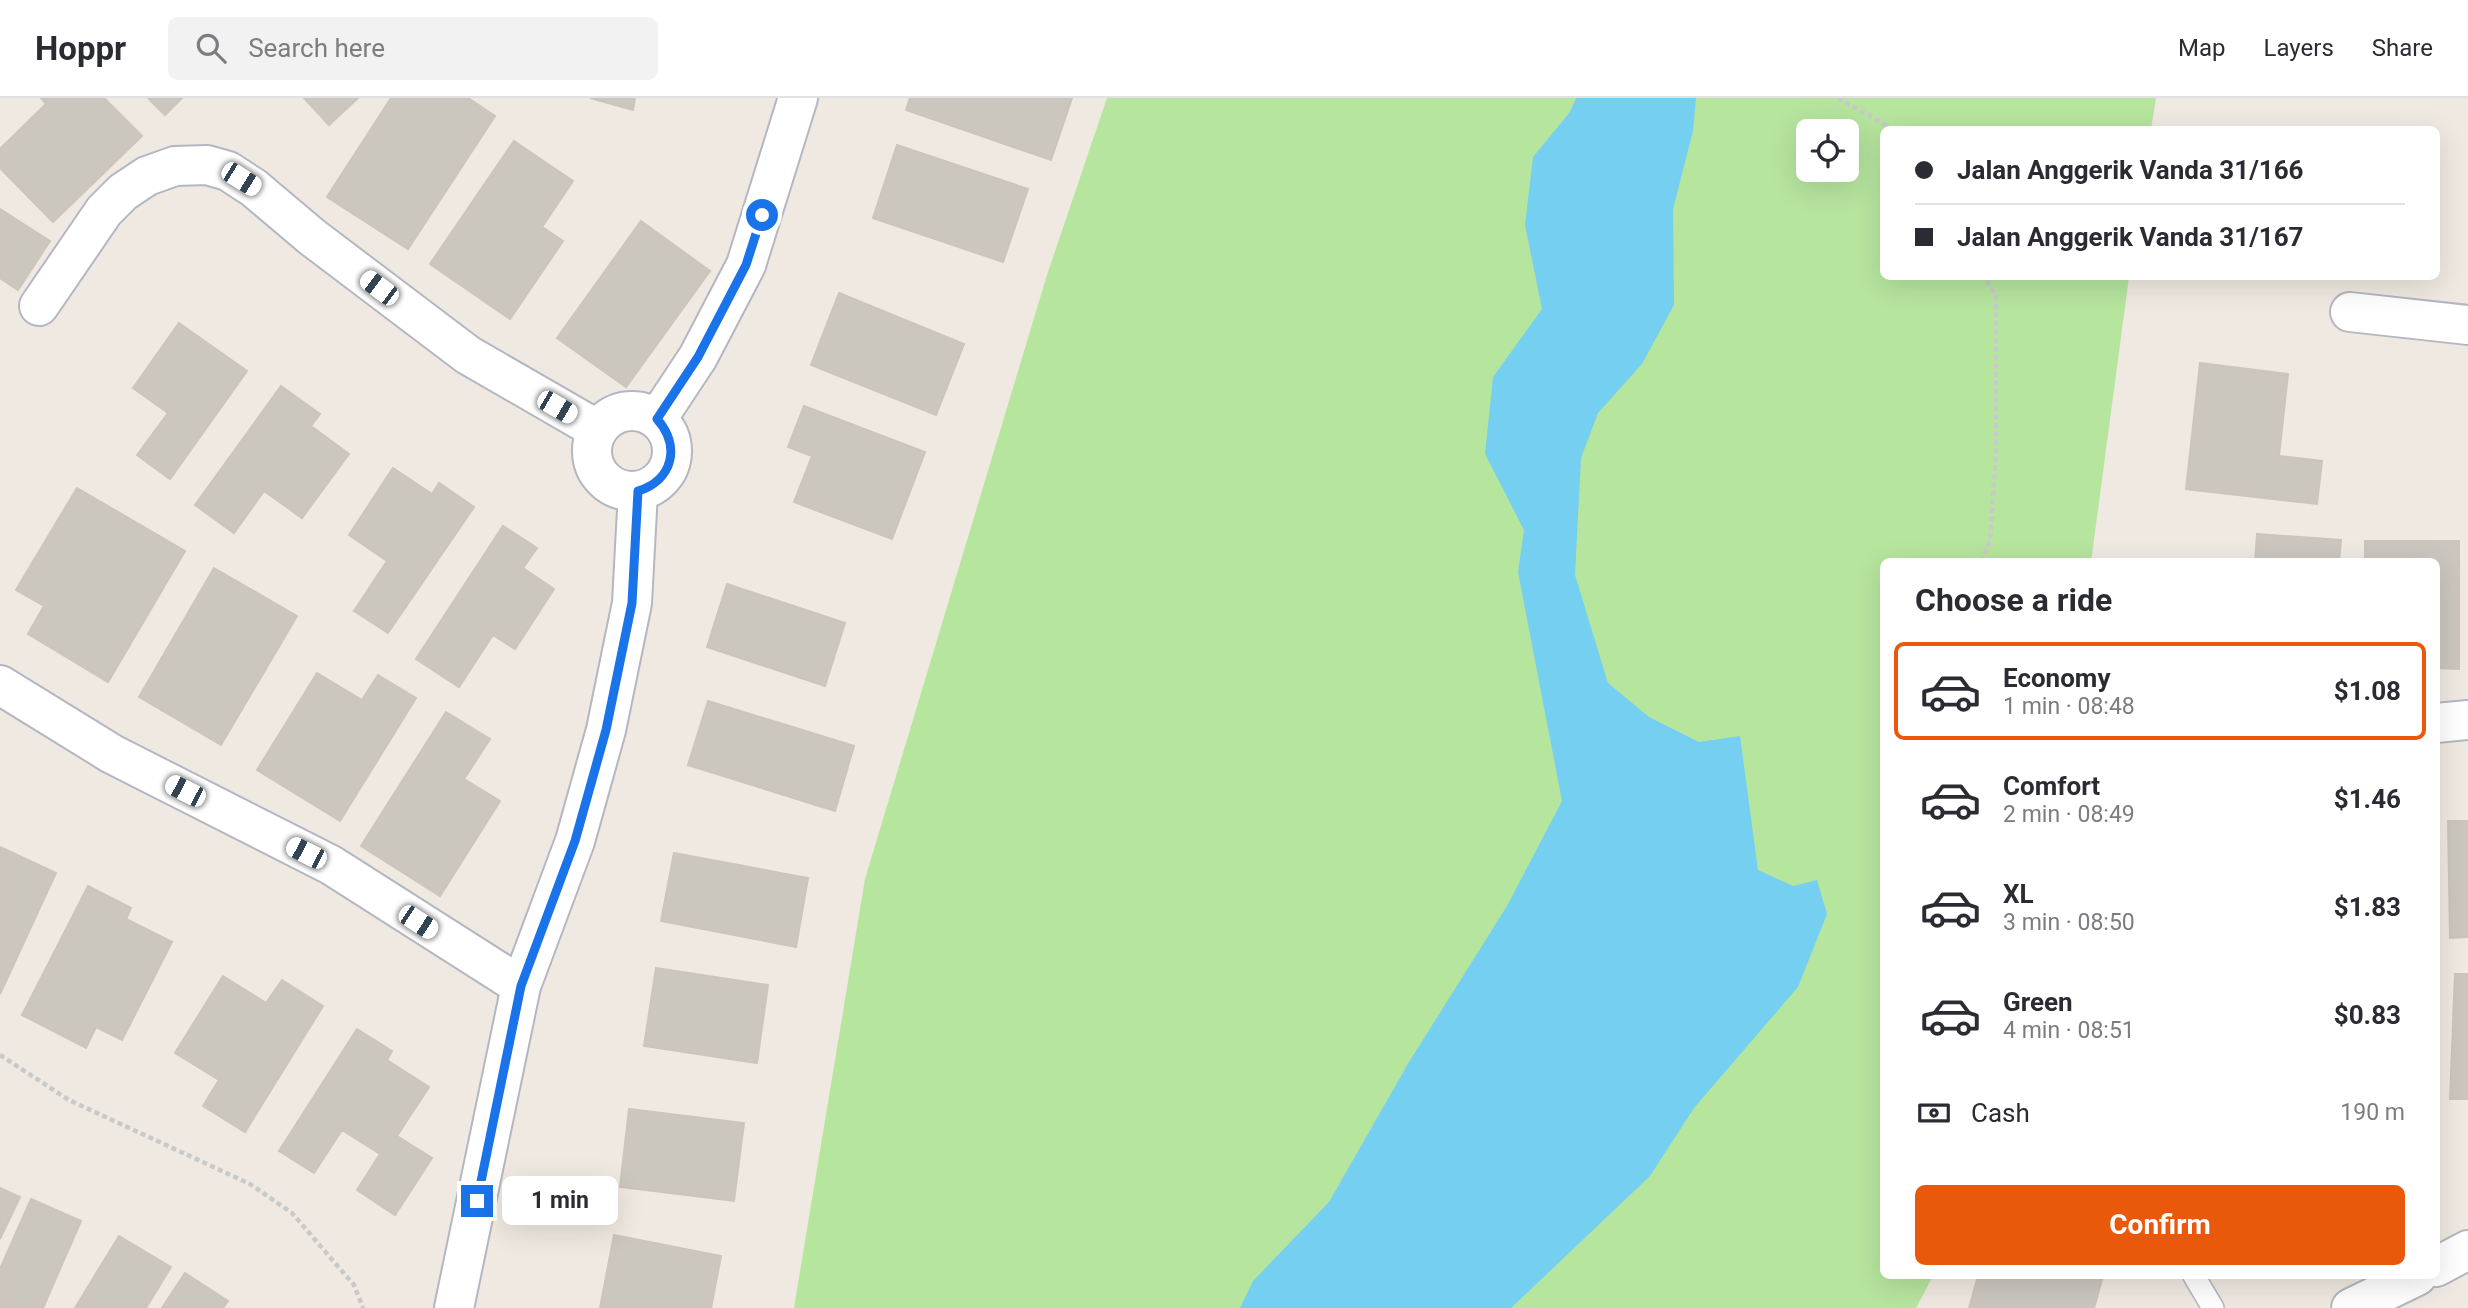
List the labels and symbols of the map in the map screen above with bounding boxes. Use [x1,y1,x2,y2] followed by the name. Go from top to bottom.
[218,159,265,199] car
[746,199,778,231] route start
[356,267,403,309] car
[534,387,581,427] car
[162,772,209,810] car
[283,834,330,872] car
[395,902,442,942] car
[502,1176,617,1226] callout: 1 min
[461,1185,493,1217] route end

